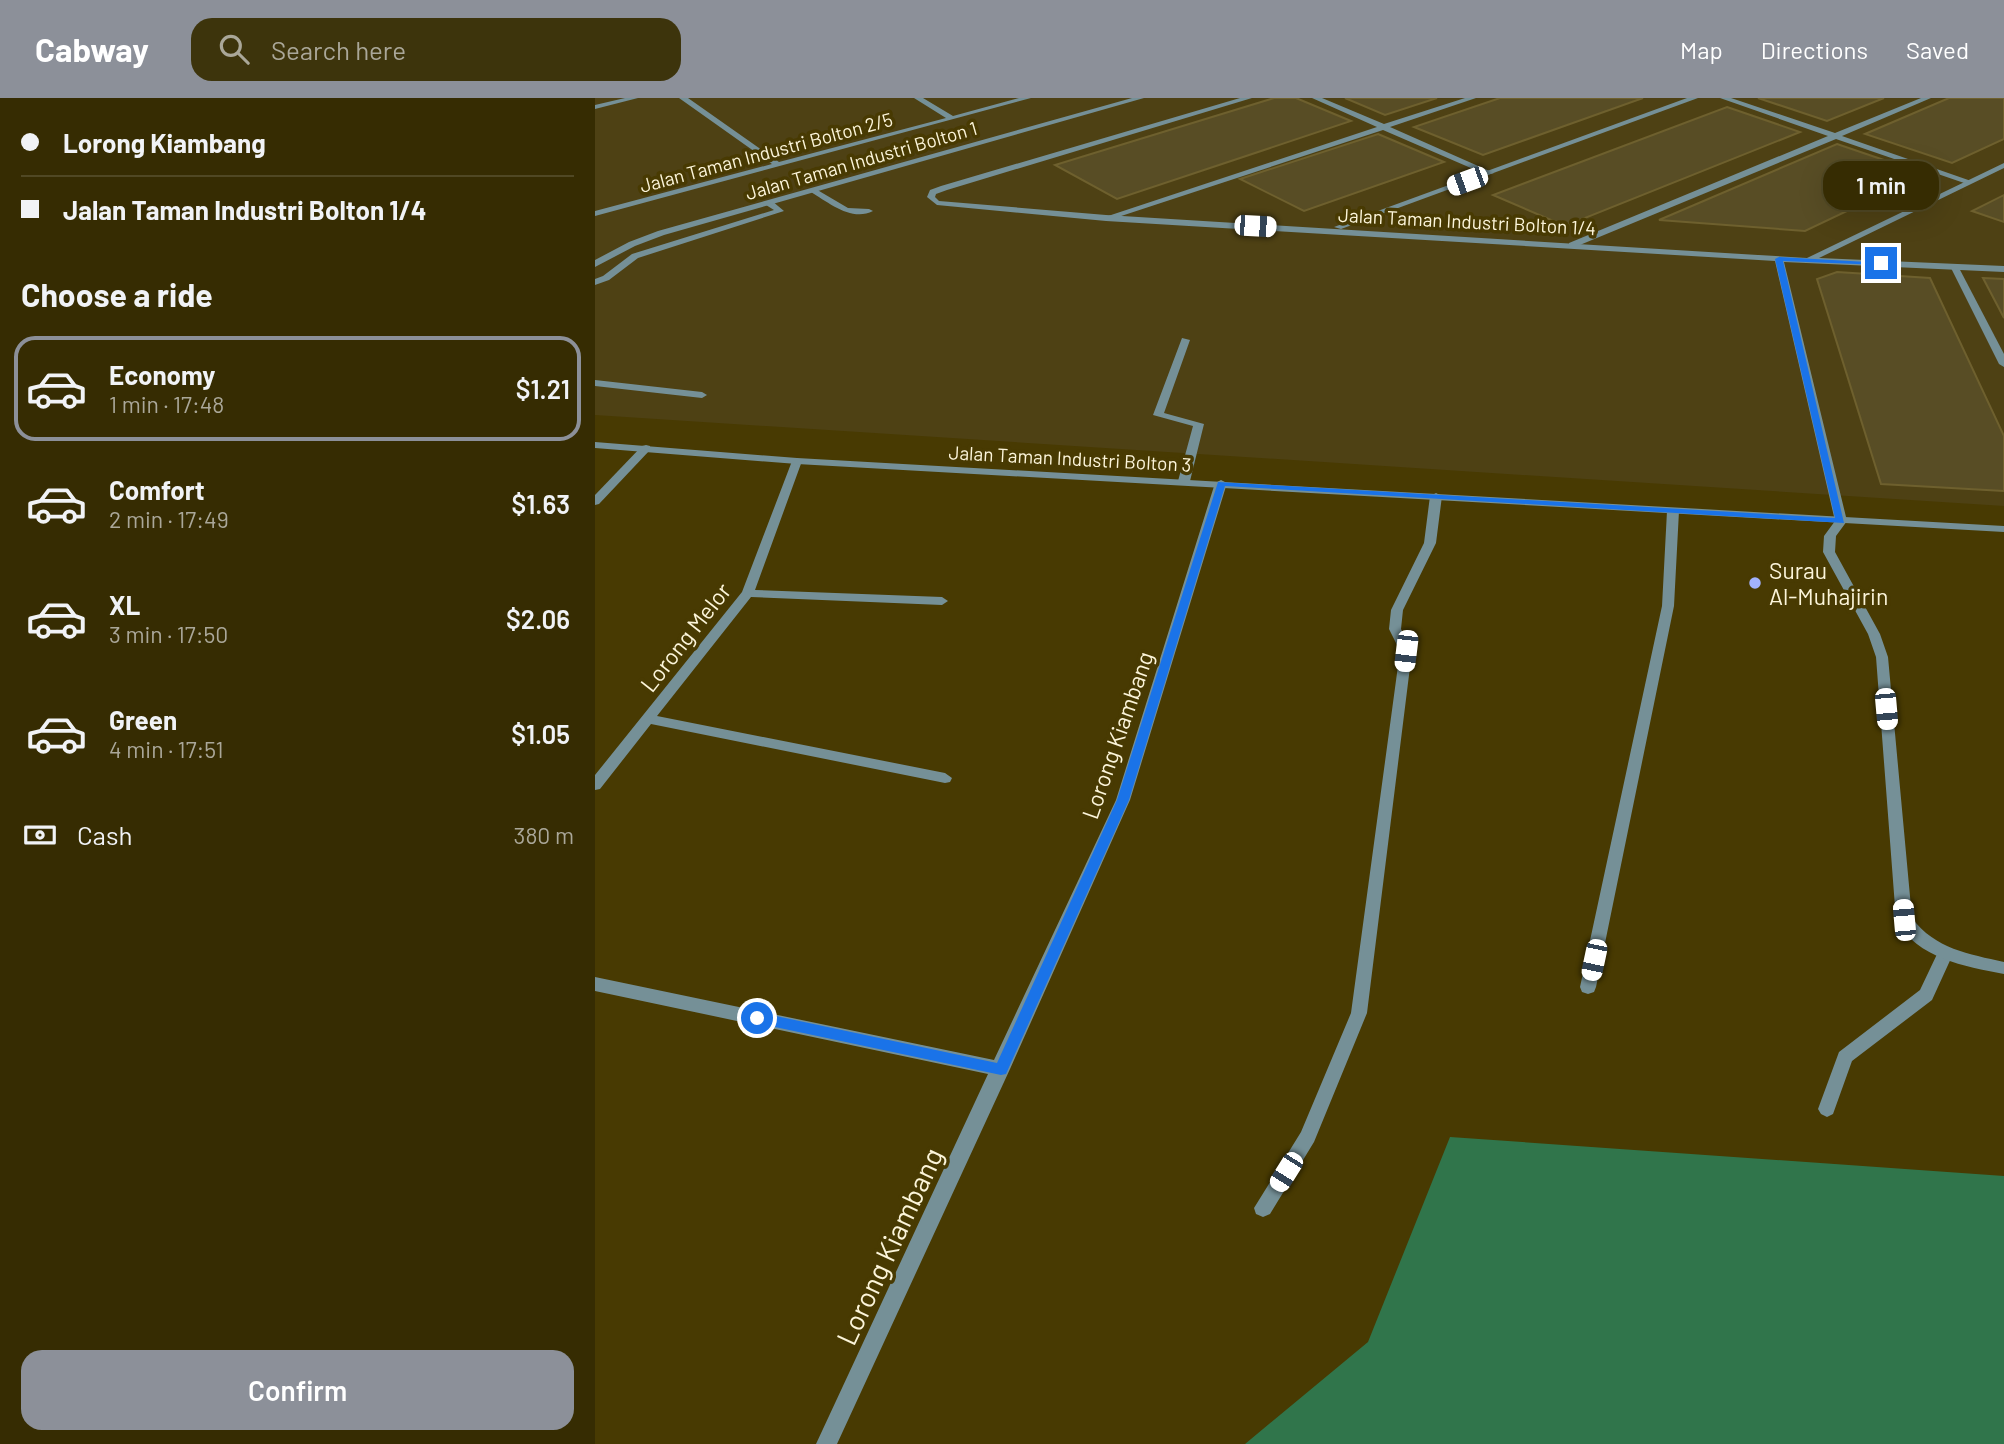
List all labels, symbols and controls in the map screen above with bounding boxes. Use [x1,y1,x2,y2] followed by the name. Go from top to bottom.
[191,18,681,81] search box
[35,29,149,69] text: Cabway
[215,30,253,68] icon: search
[271,34,406,65] text: Search here
[1680,35,1723,64] text: Map
[1761,35,1868,64] text: Directions
[1906,35,1969,64] text: Saved
[637,107,895,197] street label: Jalan Taman Industri Bolton 2/5
[742,116,980,204] street label: Jalan Taman Industri Bolton 1
[63,127,266,158] text: Lorong Kiambang
[1823,162,1939,211] callout: 1 min
[1444,164,1491,198] car
[1856,171,1906,199] text: 1 min
[63,194,427,225] text: Jalan Taman Industri Bolton 1/4
[1338,203,1596,239] street label: Jalan Taman Industri Bolton 1/4
[1234,214,1277,238] car
[1865,247,1897,279] route end
[21,275,213,313] text: Choose a ride
[25,357,88,420] icon: car
[109,359,215,390] text: Economy
[516,373,570,404] text: $1.21
[109,390,224,418] text: 1 min · 17:48
[948,440,1192,476] street label: Jalan Taman Industri Bolton 3
[25,472,88,535] icon: car
[109,474,205,505] text: Comfort
[511,488,570,519] text: $1.63
[109,505,229,533] text: 2 min · 17:49
[1769,556,1888,610] place label: Surau Al-Muhajirin
[1747,575,1763,591] marker: Surau Al-Muhajirin
[634,576,737,697] street label: Lorong Melor
[25,587,88,650] icon: car
[109,589,140,620] text: XL
[506,603,570,634] text: $2.06
[109,620,228,648] text: 3 min · 17:50
[1394,629,1419,673] car
[1075,648,1159,822] street label: Lorong Kiambang
[1874,687,1899,731] car
[25,702,88,765] icon: car
[109,704,177,735] text: Green
[511,718,570,749] text: $1.05
[109,735,224,763] text: 4 min · 17:51
[21,816,59,854] icon: cash
[77,819,132,850] text: Cash
[514,821,574,849] text: 380 m
[1892,898,1917,942] car
[1580,937,1609,983] car
[741,1002,773,1034] route start
[828,1142,950,1350] street label: Lorong Kiambang
[1266,1149,1307,1195] car
[21,1350,574,1430] button: Confirm

